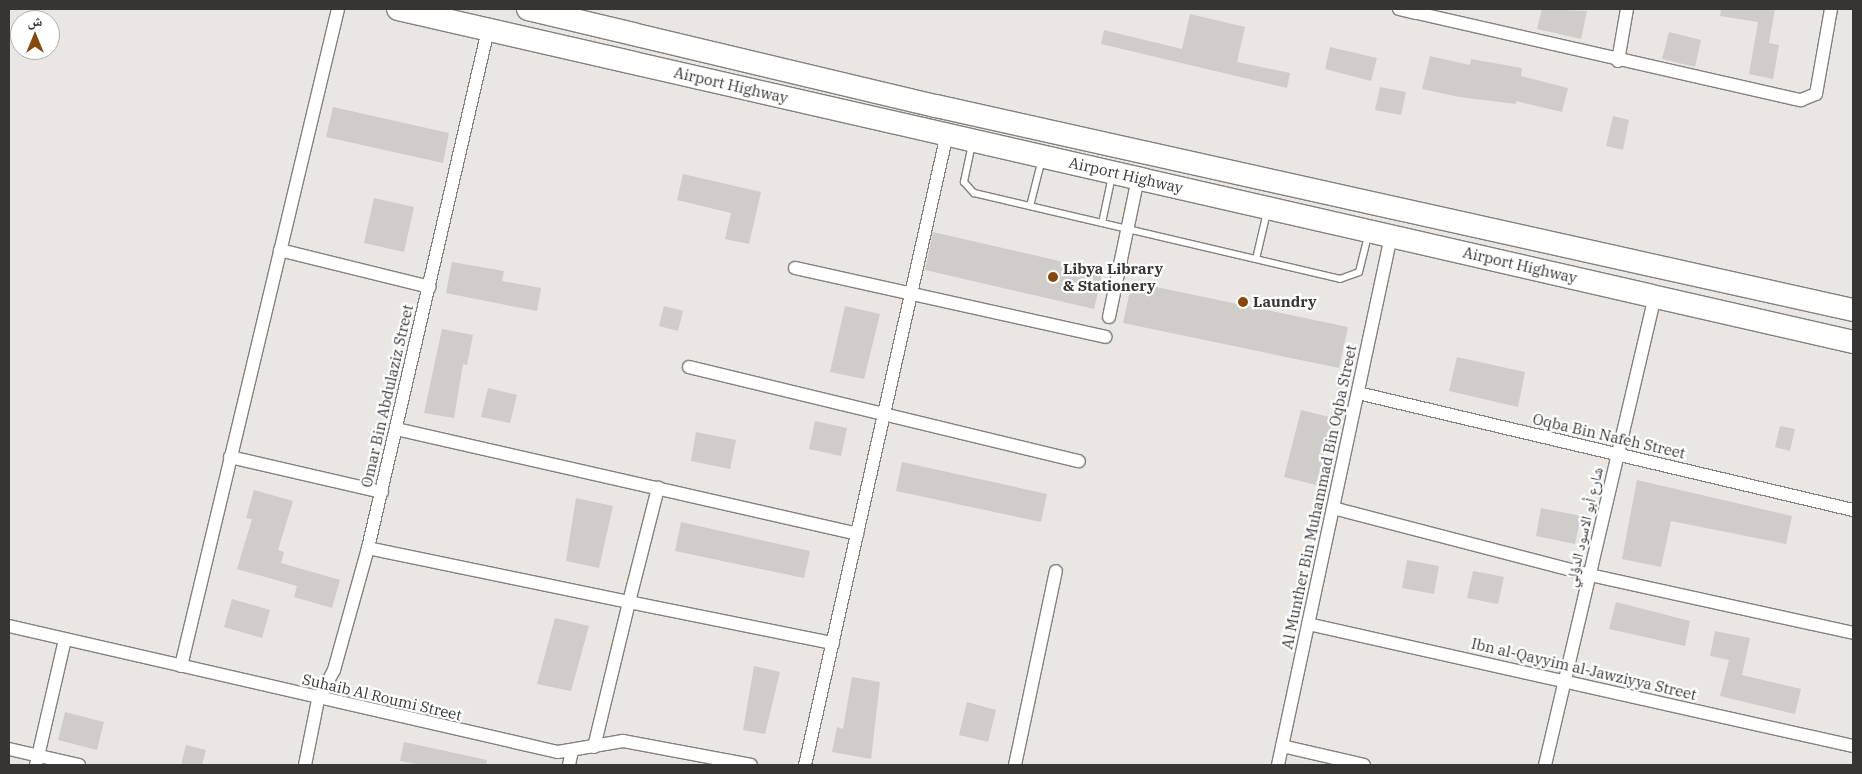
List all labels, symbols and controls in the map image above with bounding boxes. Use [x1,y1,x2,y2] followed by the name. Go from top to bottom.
[10,10,60,60] north arrow
[28,12,42,30] text: ش
[672,63,790,107] street label: Airport Highway
[1067,153,1185,197] street label: Airport Highway
[1461,243,1579,287] street label: Airport Highway
[1063,259,1163,294] place label: Libya Library & Stationery
[1047,271,1059,283] marker: Libya Library & Stationery
[1253,293,1317,311] place label: Laundry
[1237,296,1249,308] marker: Laundry
[357,303,417,489] street label: Omar Bin Abdulaziz Street
[1278,343,1360,651] street label: Al Munther Bin Muhammad Bin Oqba Street
[1531,410,1687,462] street label: Oqba Bin Nafeh Street
[1561,465,1607,589] street label: شارع أبو الاسود الدؤلي
[1470,634,1698,704] street label: Ibn al-Qayyim al-Jawziyya Street
[300,670,464,724] street label: Suhaib Al Roumi Street

